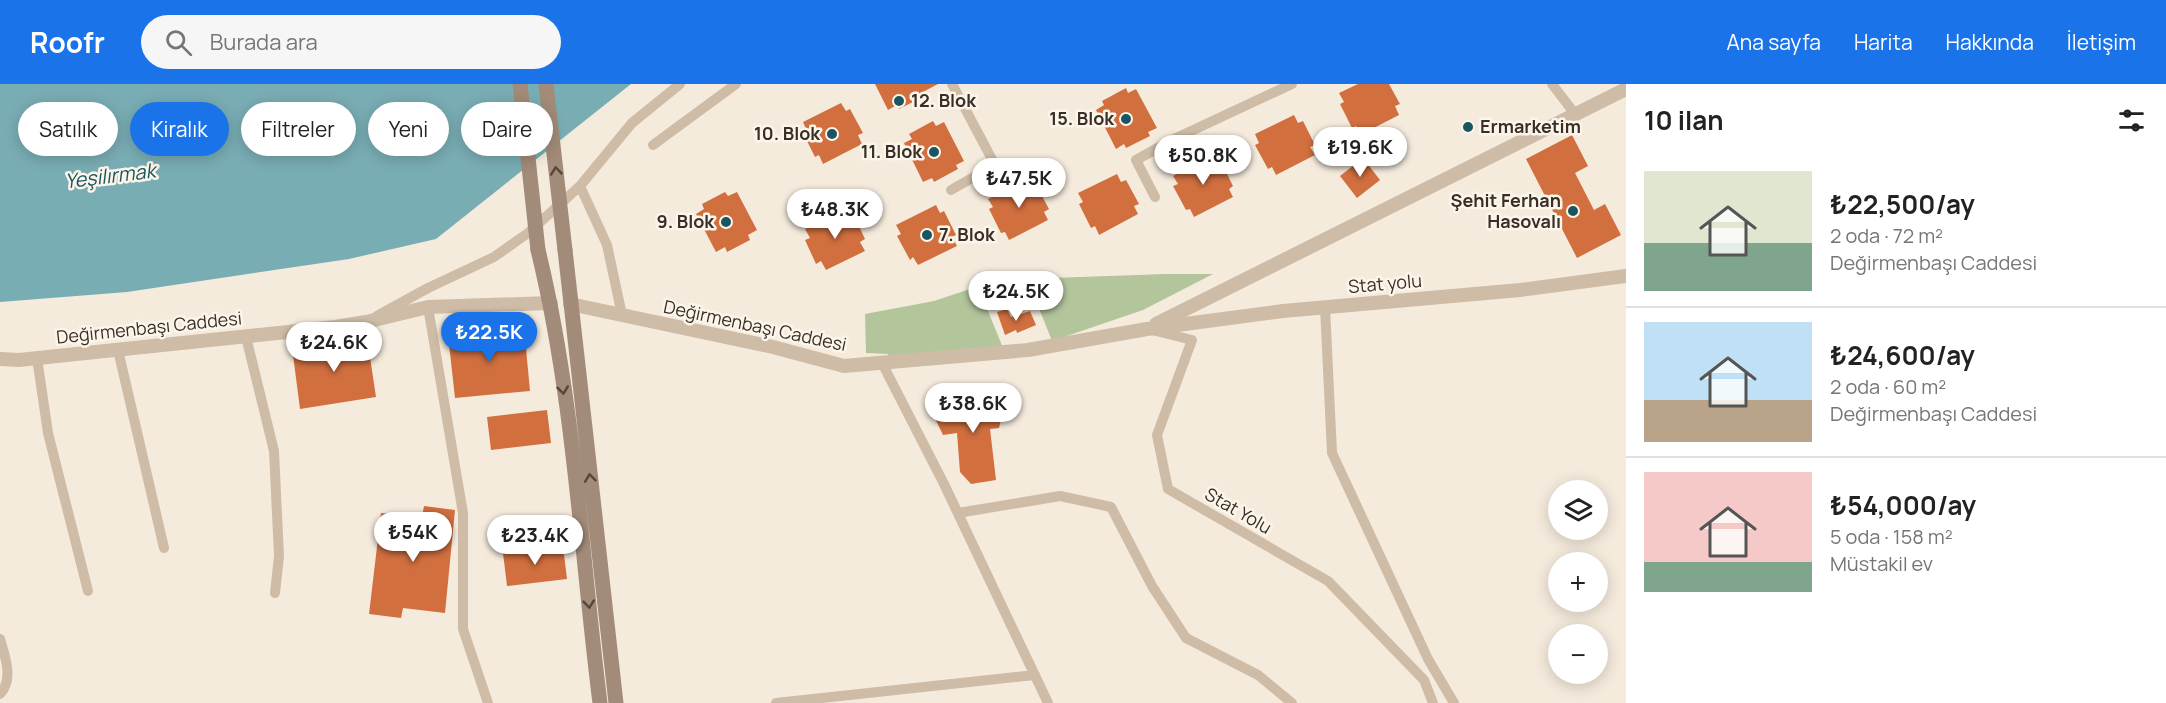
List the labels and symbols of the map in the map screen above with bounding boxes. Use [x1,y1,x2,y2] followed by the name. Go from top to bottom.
[911,88,977,112] place label: 12. Blok
[892,94,906,108] marker: 12. Blok
[1049,106,1115,130] place label: 15. Blok
[1119,112,1133,126] marker: 15. Blok
[1480,114,1581,138] place label: Ermarketim
[1461,120,1475,134] marker: Ermarketim
[754,121,821,145] place label: 10. Blok
[825,127,839,141] marker: 10. Blok
[1311,127,1409,178] pin: ₺19.6K
[1154,135,1252,186] pin: ₺50.8K
[861,139,923,163] place label: 11. Blok
[927,145,941,159] marker: 11. Blok
[63,156,160,194] water label: Yeşilırmak
[970,158,1068,209] pin: ₺47.5K
[550,167,563,176] one-way arrow
[1451,188,1561,233] place label: Şehit Ferhan Hasovalı
[786,189,884,240] pin: ₺48.3K
[1566,204,1580,218] marker: Şehit Ferhan Hasovalı
[657,209,715,233] place label: 9. Blok
[719,215,733,229] marker: 9. Blok
[939,222,996,246] place label: 7. Blok
[920,228,934,242] marker: 7. Blok
[1347,268,1423,298] street label: Stat yolu
[967,271,1065,322] pin: ₺24.5K
[662,294,849,356] street label: Değirmenbaşı Caddesi
[55,305,243,349] street label: Değirmenbaşı Caddesi
[440,312,538,363] pin: ₺22.5K
[285,322,383,373] pin: ₺24.6K
[924,383,1022,434] pin: ₺38.6K
[556,385,569,394] one-way arrow
[584,473,597,483] one-way arrow
[1201,481,1276,539] street label: Stat Yolu
[377,512,449,563] pin: ₺54K
[486,515,584,566] pin: ₺23.4K
[582,600,595,609] one-way arrow

